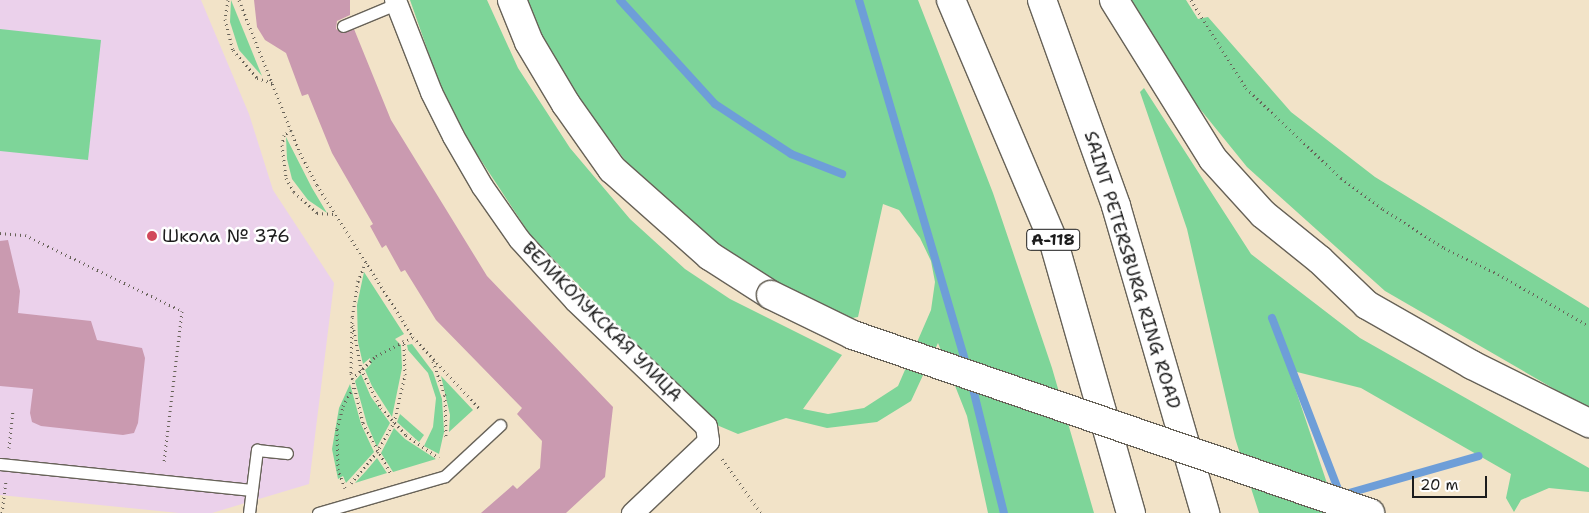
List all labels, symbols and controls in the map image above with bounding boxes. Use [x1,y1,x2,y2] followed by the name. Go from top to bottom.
[1079,129,1185,411] street label: SAINT PETERSBURG RING ROAD
[162,225,290,247] place label: Школа № 376
[1026,226,1080,254] road number: А-118
[146,230,158,242] marker: Школа № 376
[517,237,687,407] street label: ВЕЛИКОЛУКСКАЯ УЛИЦА
[1414,466,1489,498] scale bar
[1420,475,1459,495] text: 20 m

